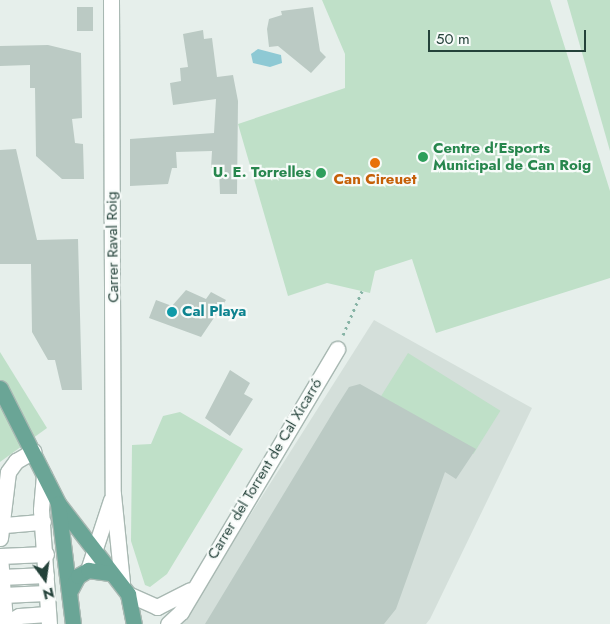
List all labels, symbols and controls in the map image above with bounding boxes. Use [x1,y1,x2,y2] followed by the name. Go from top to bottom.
[430,20,588,52] scale bar
[436,28,470,50] text: 50 m
[433,139,591,174] place label: Centre d'Esports Municipal de Can Roig
[417,151,429,163] marker: Centre d'Esports Municipal de Can Roig
[369,157,381,169] marker: Can Cireuet
[213,164,311,182] place label: U. E. Torrelles
[315,167,327,179] marker: U. E. Torrelles
[334,171,416,189] place label: Can Cireuet
[103,191,123,303] street label: Carrer Raval Roig
[182,303,246,321] place label: Cal Playa
[166,306,178,318] marker: Cal Playa
[204,375,326,563] street label: Carrer del Torrent de Cal Xicarró
[20,554,70,604] north arrow
[41,583,56,605] text: N

